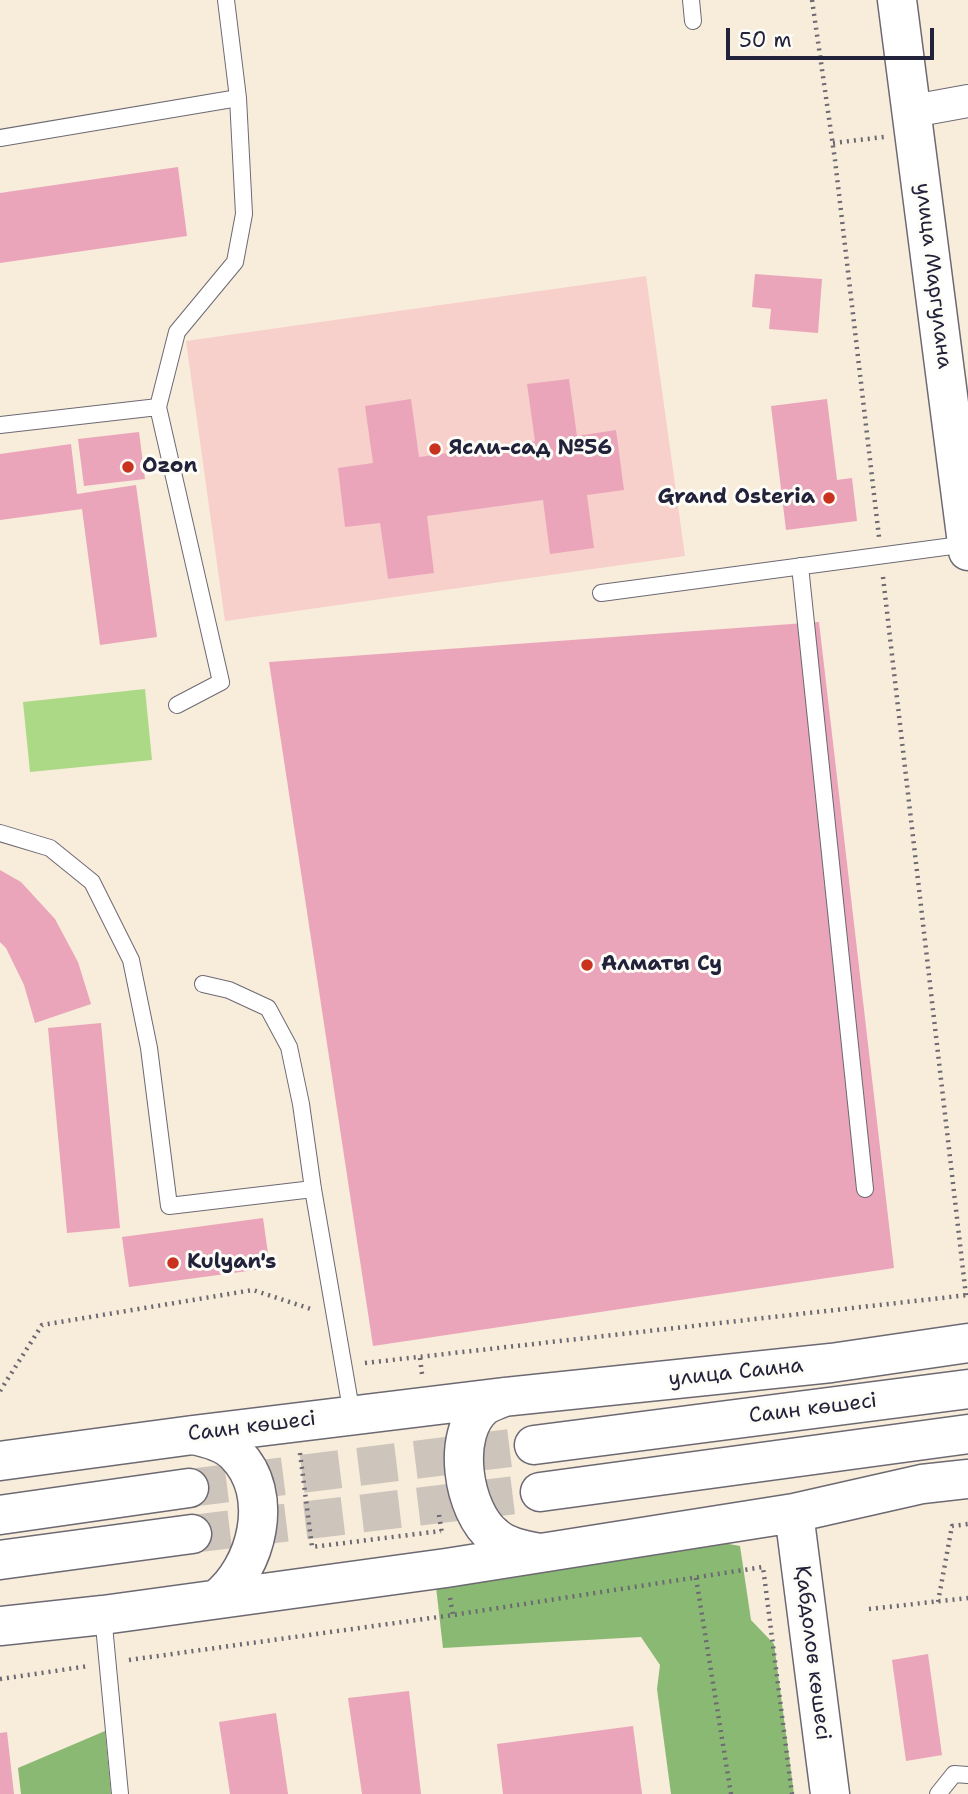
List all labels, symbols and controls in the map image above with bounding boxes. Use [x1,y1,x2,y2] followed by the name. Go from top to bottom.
[730,14,938,58] scale bar
[739,26,792,54] text: 50 m
[909,182,957,370] street label: улица Маргулана
[449,436,612,462] place label: Ясли-сад №56
[427,441,443,457] marker: Ясли-сад №56
[142,454,197,480] place label: Ozon
[120,459,136,475] marker: Ozon
[657,485,815,511] place label: Grand Osteria
[821,490,837,506] marker: Grand Osteria
[601,952,722,978] place label: Алматы Су
[579,957,595,973] marker: Алматы Су
[187,1250,276,1276] place label: Kulyan's
[165,1255,181,1271] marker: Kulyan's
[667,1353,805,1393] street label: улица Саина
[748,1389,878,1429] street label: Саин көшесі
[187,1407,317,1447] street label: Саин көшесі
[789,1564,835,1742] street label: Қабдолов көшесі

